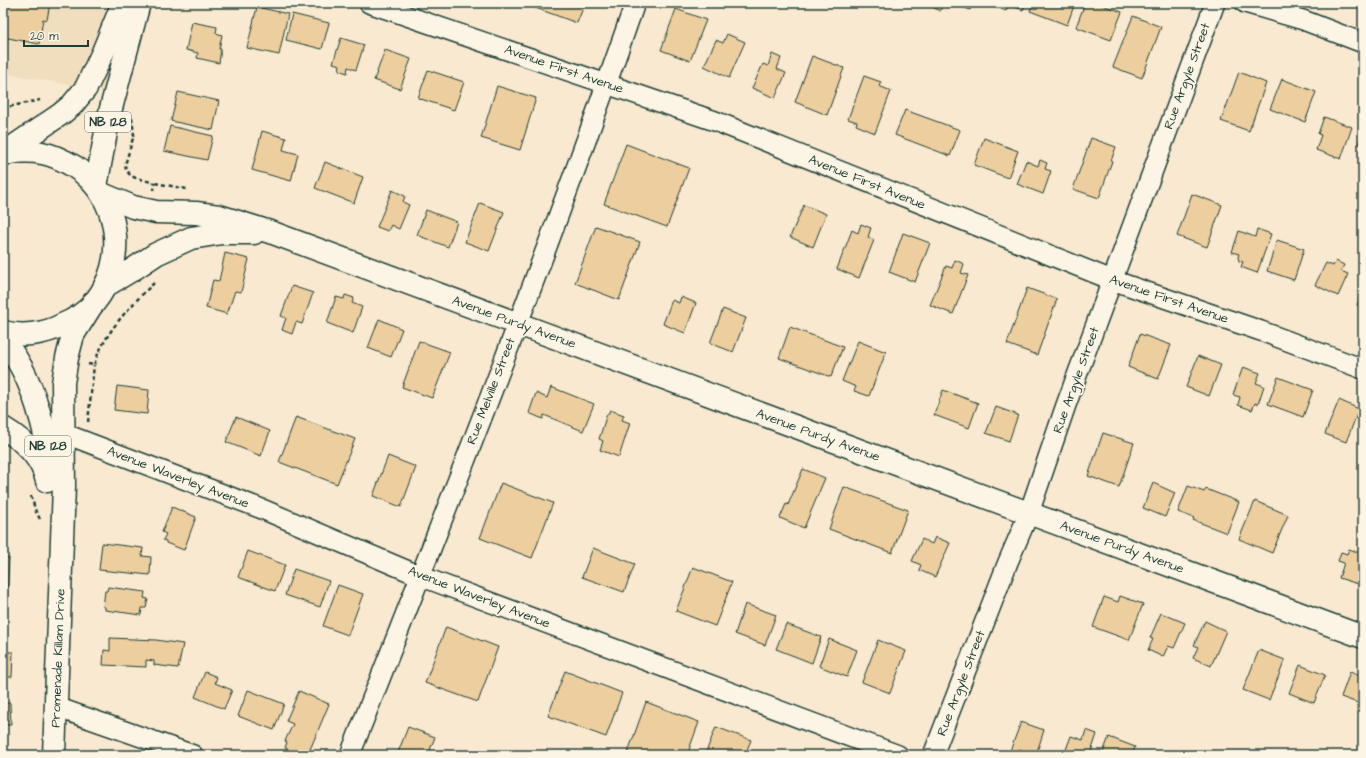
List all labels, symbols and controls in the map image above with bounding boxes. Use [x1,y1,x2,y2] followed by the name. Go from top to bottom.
[1159,20,1216,132] street label: Rue Argyle Street
[24,22,88,48] scale bar
[30,28,59,45] text: 20 m
[502,40,626,98] street label: Avenue First Avenue
[85,112,131,132] road number: NB 128
[806,150,928,214] street label: Avenue First Avenue
[1107,270,1231,328] street label: Avenue First Avenue
[449,291,579,354] street label: Avenue Purdy Avenue
[1048,324,1105,436] street label: Rue Argyle Street
[462,334,520,447] street label: Rue Melville Street
[753,404,883,467] street label: Avenue Purdy Avenue
[25,436,71,456] road number: NB 128
[104,442,252,513] street label: Avenue Waverley Avenue
[1057,516,1187,579] street label: Avenue Purdy Avenue
[405,562,553,633] street label: Avenue Waverley Avenue
[47,588,69,728] street label: Promenade Killam Drive
[933,627,991,739] street label: Rue Argyle Street

